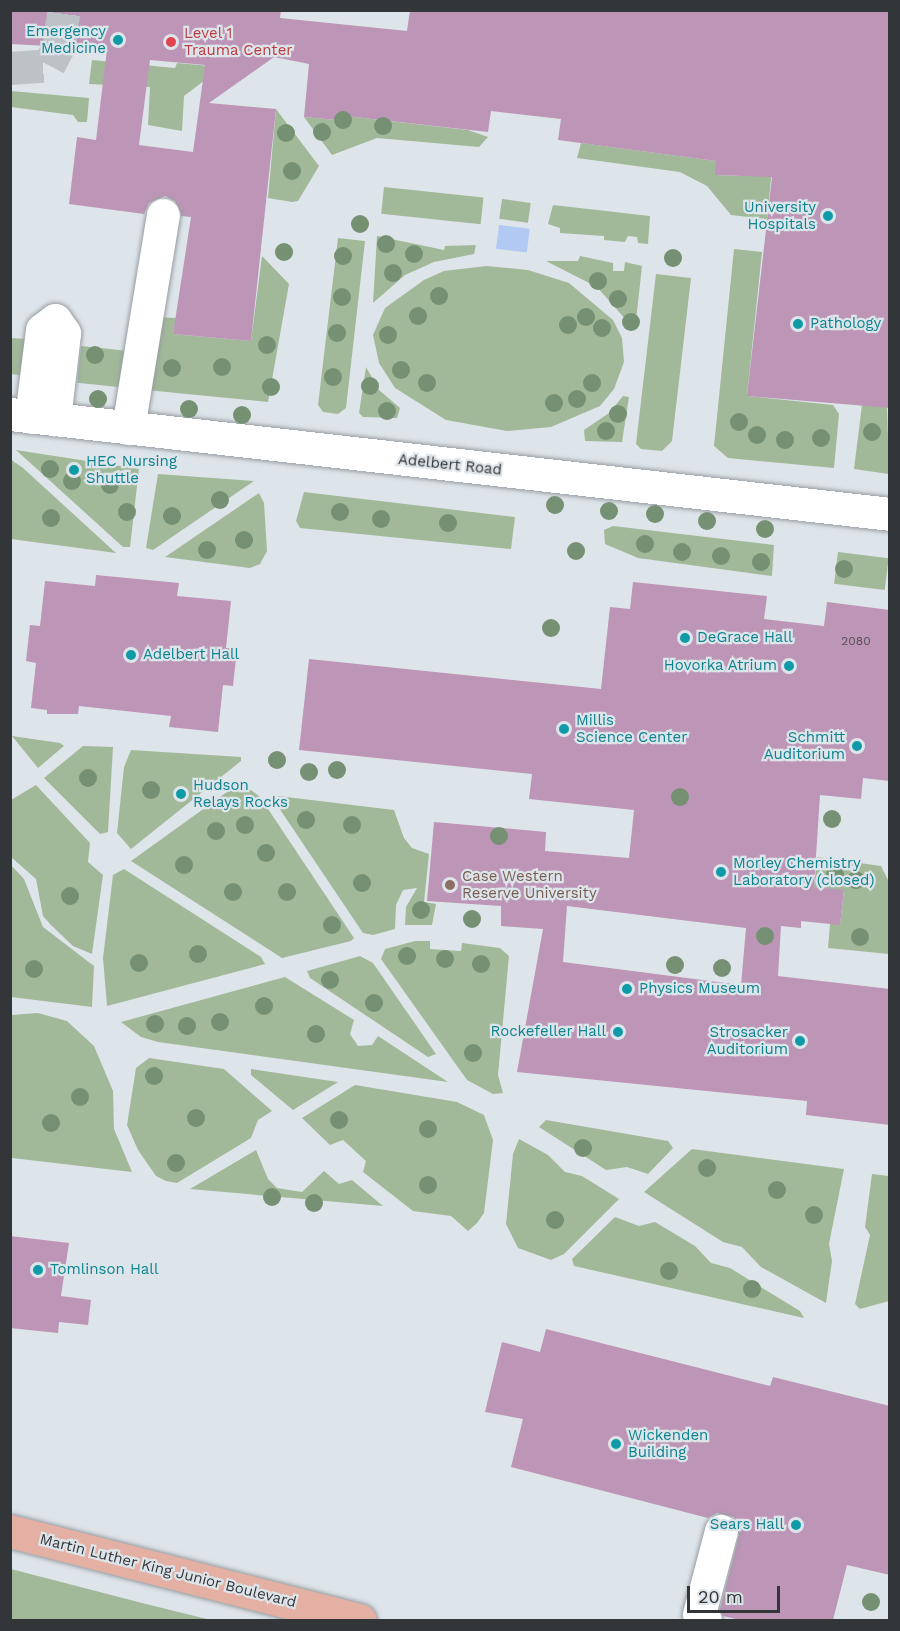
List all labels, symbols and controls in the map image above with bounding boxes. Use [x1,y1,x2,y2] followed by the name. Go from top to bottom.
[26,22,106,57] place label: Emergency Medicine
[184,24,293,59] place label: Level 1 Trauma Center
[111,33,125,47] marker: Emergency Medicine
[162,33,180,51] marker: Level 1 Trauma Center
[744,198,816,233] place label: University Hospitals
[821,209,835,223] marker: University Hospitals
[810,315,881,333] place label: Pathology
[791,317,805,331] marker: Pathology
[397,451,503,479] street label: Adelbert Road
[86,452,177,487] place label: HEC Nursing Shuttle
[67,463,81,477] marker: HEC Nursing Shuttle
[697,629,792,647] place label: DeGrace Hall
[678,631,692,645] marker: DeGrace Hall
[841,635,871,649] house number: 2080
[143,646,239,664] place label: Adelbert Hall
[124,648,138,662] marker: Adelbert Hall
[663,657,777,675] place label: Hovorka Atrium
[782,659,796,673] marker: Hovorka Atrium
[576,711,687,746] place label: Millis Science Center
[557,722,571,736] marker: Millis Science Center
[764,728,845,763] place label: Schmitt Auditorium
[850,739,864,753] marker: Schmitt Auditorium
[193,776,288,811] place label: Hudson Relays Rocks
[174,787,188,801] marker: Hudson Relays Rocks
[733,854,875,889] place label: Morley Chemistry Laboratory (closed)
[714,865,728,879] marker: Morley Chemistry Laboratory (closed)
[462,867,597,902] place label: Case Western Reserve University
[443,878,457,892] marker: Case Western Reserve University
[639,980,760,998] place label: Physics Museum
[620,982,634,996] marker: Physics Museum
[490,1023,606,1041] place label: Rockefeller Hall
[707,1023,788,1058] place label: Strosacker Auditorium
[611,1025,625,1039] marker: Rockefeller Hall
[793,1034,807,1048] marker: Strosacker Auditorium
[50,1261,158,1279] place label: Tomlinson Hall
[31,1263,45,1277] marker: Tomlinson Hall
[628,1426,708,1461] place label: Wickenden Building
[609,1437,623,1451] marker: Wickenden Building
[710,1516,784,1534] place label: Sears Hall
[789,1518,803,1532] marker: Sears Hall
[37,1530,299,1612] street label: Martin Luther King Junior Boulevard
[690,1574,783,1612] scale bar
[698,1586,743,1607] text: 20 m

